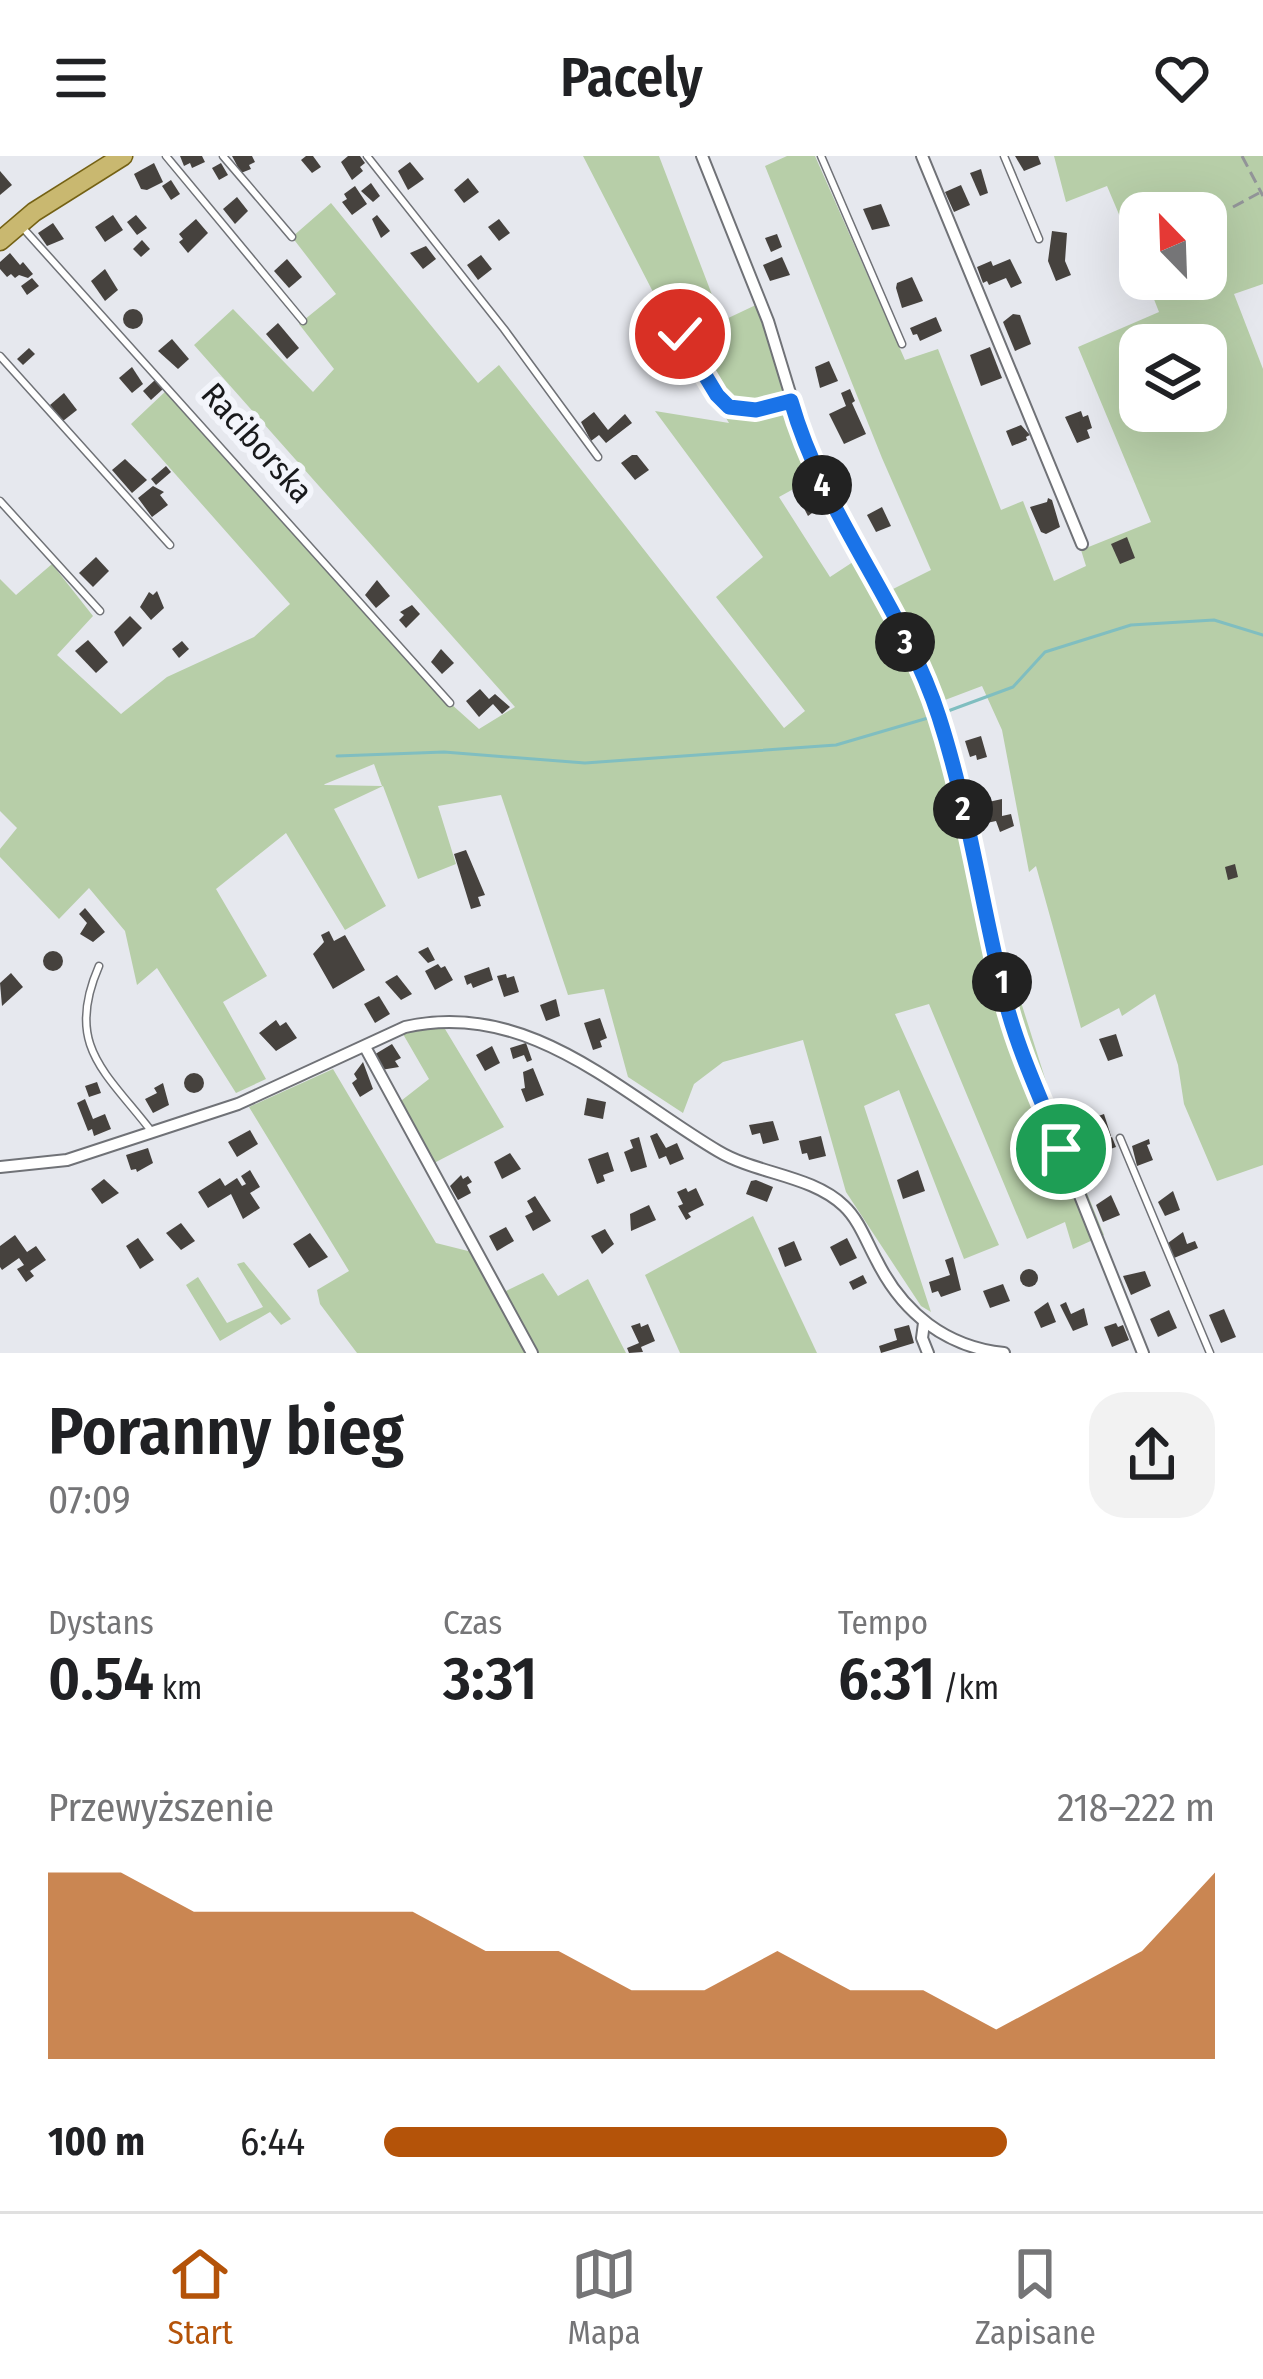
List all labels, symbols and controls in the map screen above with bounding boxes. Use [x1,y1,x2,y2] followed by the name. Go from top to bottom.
[48,45,114,111] icon: menu
[1149,45,1215,111] icon: heart
[560,46,703,110] text: Pacely
[1119,192,1227,300] north arrow
[1119,192,1227,432] map controls
[629,283,731,385] pin
[647,301,713,367] icon: check
[1119,324,1227,432] button: layers
[193,375,321,511] street label: Raciborska
[792,455,852,515] pin: 4
[814,465,830,505] text: 4
[875,612,935,672] pin: 3
[897,622,913,662] text: 3
[933,779,993,839] pin: 2
[955,789,971,829] text: 2
[972,952,1032,1012] pin: 1
[995,962,1009,1002] text: 1
[1010,1098,1112,1200] pin
[1028,1116,1094,1182] icon: arrive
[48,1392,404,1471] text: Poranny bieg
[1089,1392,1215,1518] button: share
[48,1477,131,1523] text: 07:09
[48,1603,154,1643] text: Dystans
[443,1603,502,1643] text: Czas
[838,1603,928,1643] text: Tempo
[48,1643,154,1715] text: 0.54
[443,1643,537,1715] text: 3:31
[838,1643,935,1715] text: 6:31
[154,1668,202,1708] text: km
[935,1668,999,1708] text: /km
[48,1785,274,1831] text: Przewyższenie
[1057,1785,1215,1831] text: 218–222 m
[48,2119,145,2165] text: 100 m
[240,2119,305,2165] text: 6:44
[167,2241,233,2353] tab: Start
[568,2241,641,2353] tab: Mapa
[975,2241,1096,2353] tab: Zapisane

